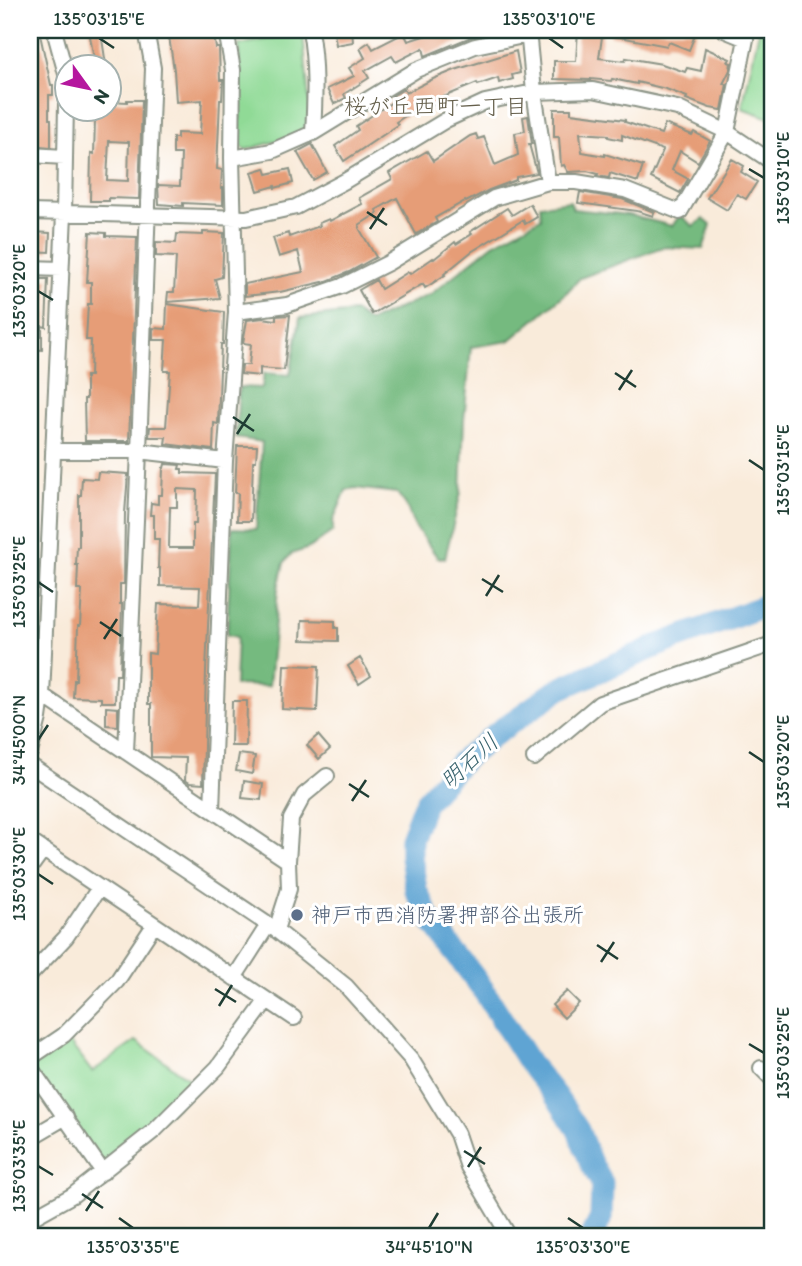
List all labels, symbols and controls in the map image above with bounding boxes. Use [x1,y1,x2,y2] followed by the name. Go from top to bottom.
[53,8,145,30] text: 135°03'15"E
[502,8,596,30] text: 135°03'10"E
[52,52,122,122] north arrow
[89,85,115,109] text: N
[344,92,528,120] district label: 桜が丘西町一丁目
[772,131,794,225] text: 135°03'10"E
[8,244,30,338] text: 135°03'20"E
[772,424,794,516] text: 135°03'15"E
[8,536,30,628] text: 135°03'25"E
[8,695,30,785] text: 34°45'00"N
[772,715,794,809] text: 135°03'20"E
[434,728,504,794] water label: 明石川
[8,827,30,921] text: 135°03'30"E
[311,902,584,927] place label: 神戸市西消防署押部谷出張所
[289,907,305,923] marker: 神戸市西消防署押部谷出張所
[772,1007,794,1099] text: 135°03'25"E
[8,1119,30,1212] text: 135°03'35"E
[87,1236,180,1258] text: 135°03'35"E
[385,1236,473,1258] text: 34°45'10"N
[536,1236,630,1258] text: 135°03'30"E

